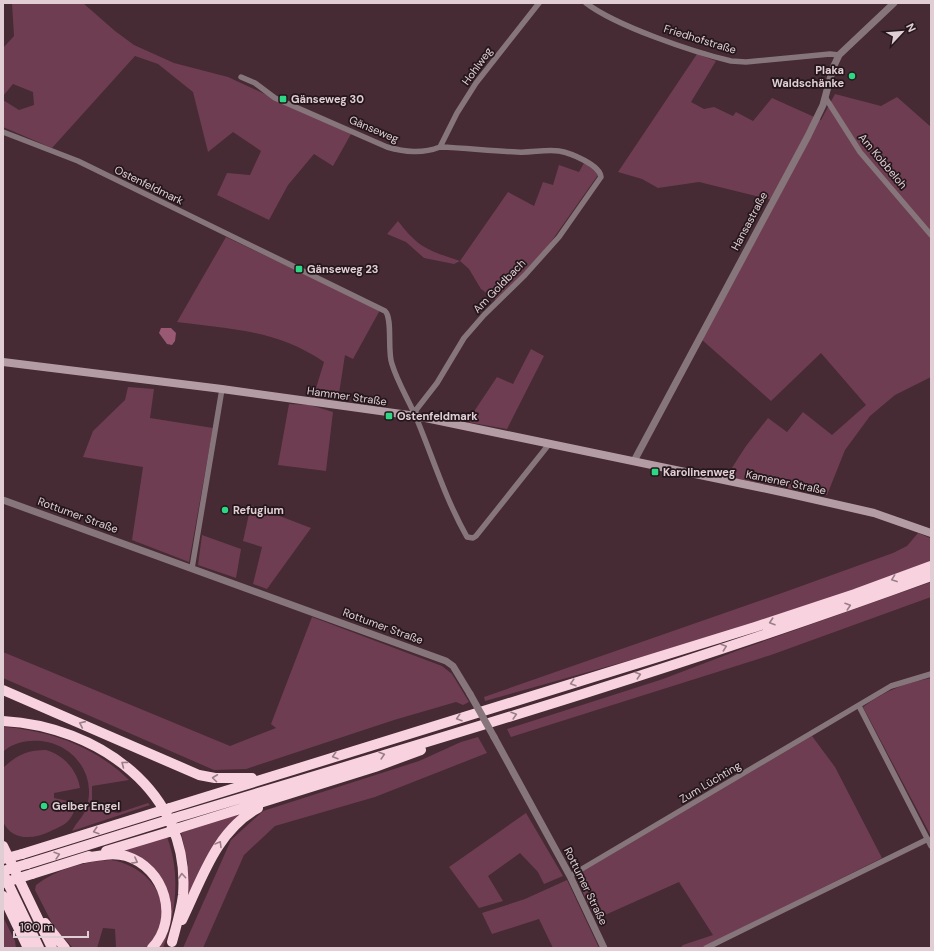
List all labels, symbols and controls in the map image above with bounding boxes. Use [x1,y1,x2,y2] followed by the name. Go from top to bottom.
[882,12,922,52] north arrow
[662,21,738,57] street label: Friedhofstraße
[903,21,919,34] text: N
[459,44,495,88] street label: Hohlweg
[772,63,844,90] place label: Plaka Waldschänke
[847,71,857,81] marker: Plaka Waldschänke
[291,92,364,106] place label: Gänseweg 30
[278,94,288,104] marker: Gänseweg 30
[347,112,401,146] street label: Gänseweg
[856,130,910,192] street label: Am Kobbeloh
[112,162,186,208] street label: Ostenfeldmark
[728,189,770,253] street label: Hansastraße
[470,256,528,316] street label: Am Goldbach
[307,262,378,276] place label: Gänseweg 23
[294,264,304,274] marker: Gänseweg 23
[306,383,388,409] street label: Hammer Straße
[397,409,478,423] place label: Ostenfeldmark
[384,411,394,421] marker: Ostenfeldmark
[663,465,736,479] place label: Karolinenweg
[650,467,660,477] marker: Karolinenweg
[744,467,828,497] street label: Kamener Straße
[36,494,120,536] street label: Rottumer Straße
[233,503,284,517] place label: Refugium
[220,505,230,515] marker: Refugium
[891,575,898,583] one-way arrow
[844,602,851,611] one-way arrow
[341,605,425,647] street label: Rottumer Straße
[768,617,775,625] one-way arrow
[721,643,728,652] one-way arrow
[634,672,641,680] one-way arrow
[569,678,576,687] one-way arrow
[510,711,517,720] one-way arrow
[456,713,463,722] one-way arrow
[79,721,86,729] one-way arrow
[332,751,339,760] one-way arrow
[378,752,385,760] one-way arrow
[677,758,743,806] street label: Zum Lüchting
[121,762,128,769] one-way arrow
[212,773,219,782] one-way arrow
[52,799,120,813] place label: Gelber Engel
[39,801,49,811] marker: Gelber Engel
[92,826,99,835] one-way arrow
[214,841,222,848] one-way arrow
[561,845,611,927] street label: Rottumer Straße
[53,851,60,860] one-way arrow
[131,856,138,863] one-way arrow
[178,873,187,879] one-way arrow
[14,913,88,939] scale bar
[20,919,54,935] text: 100 m

